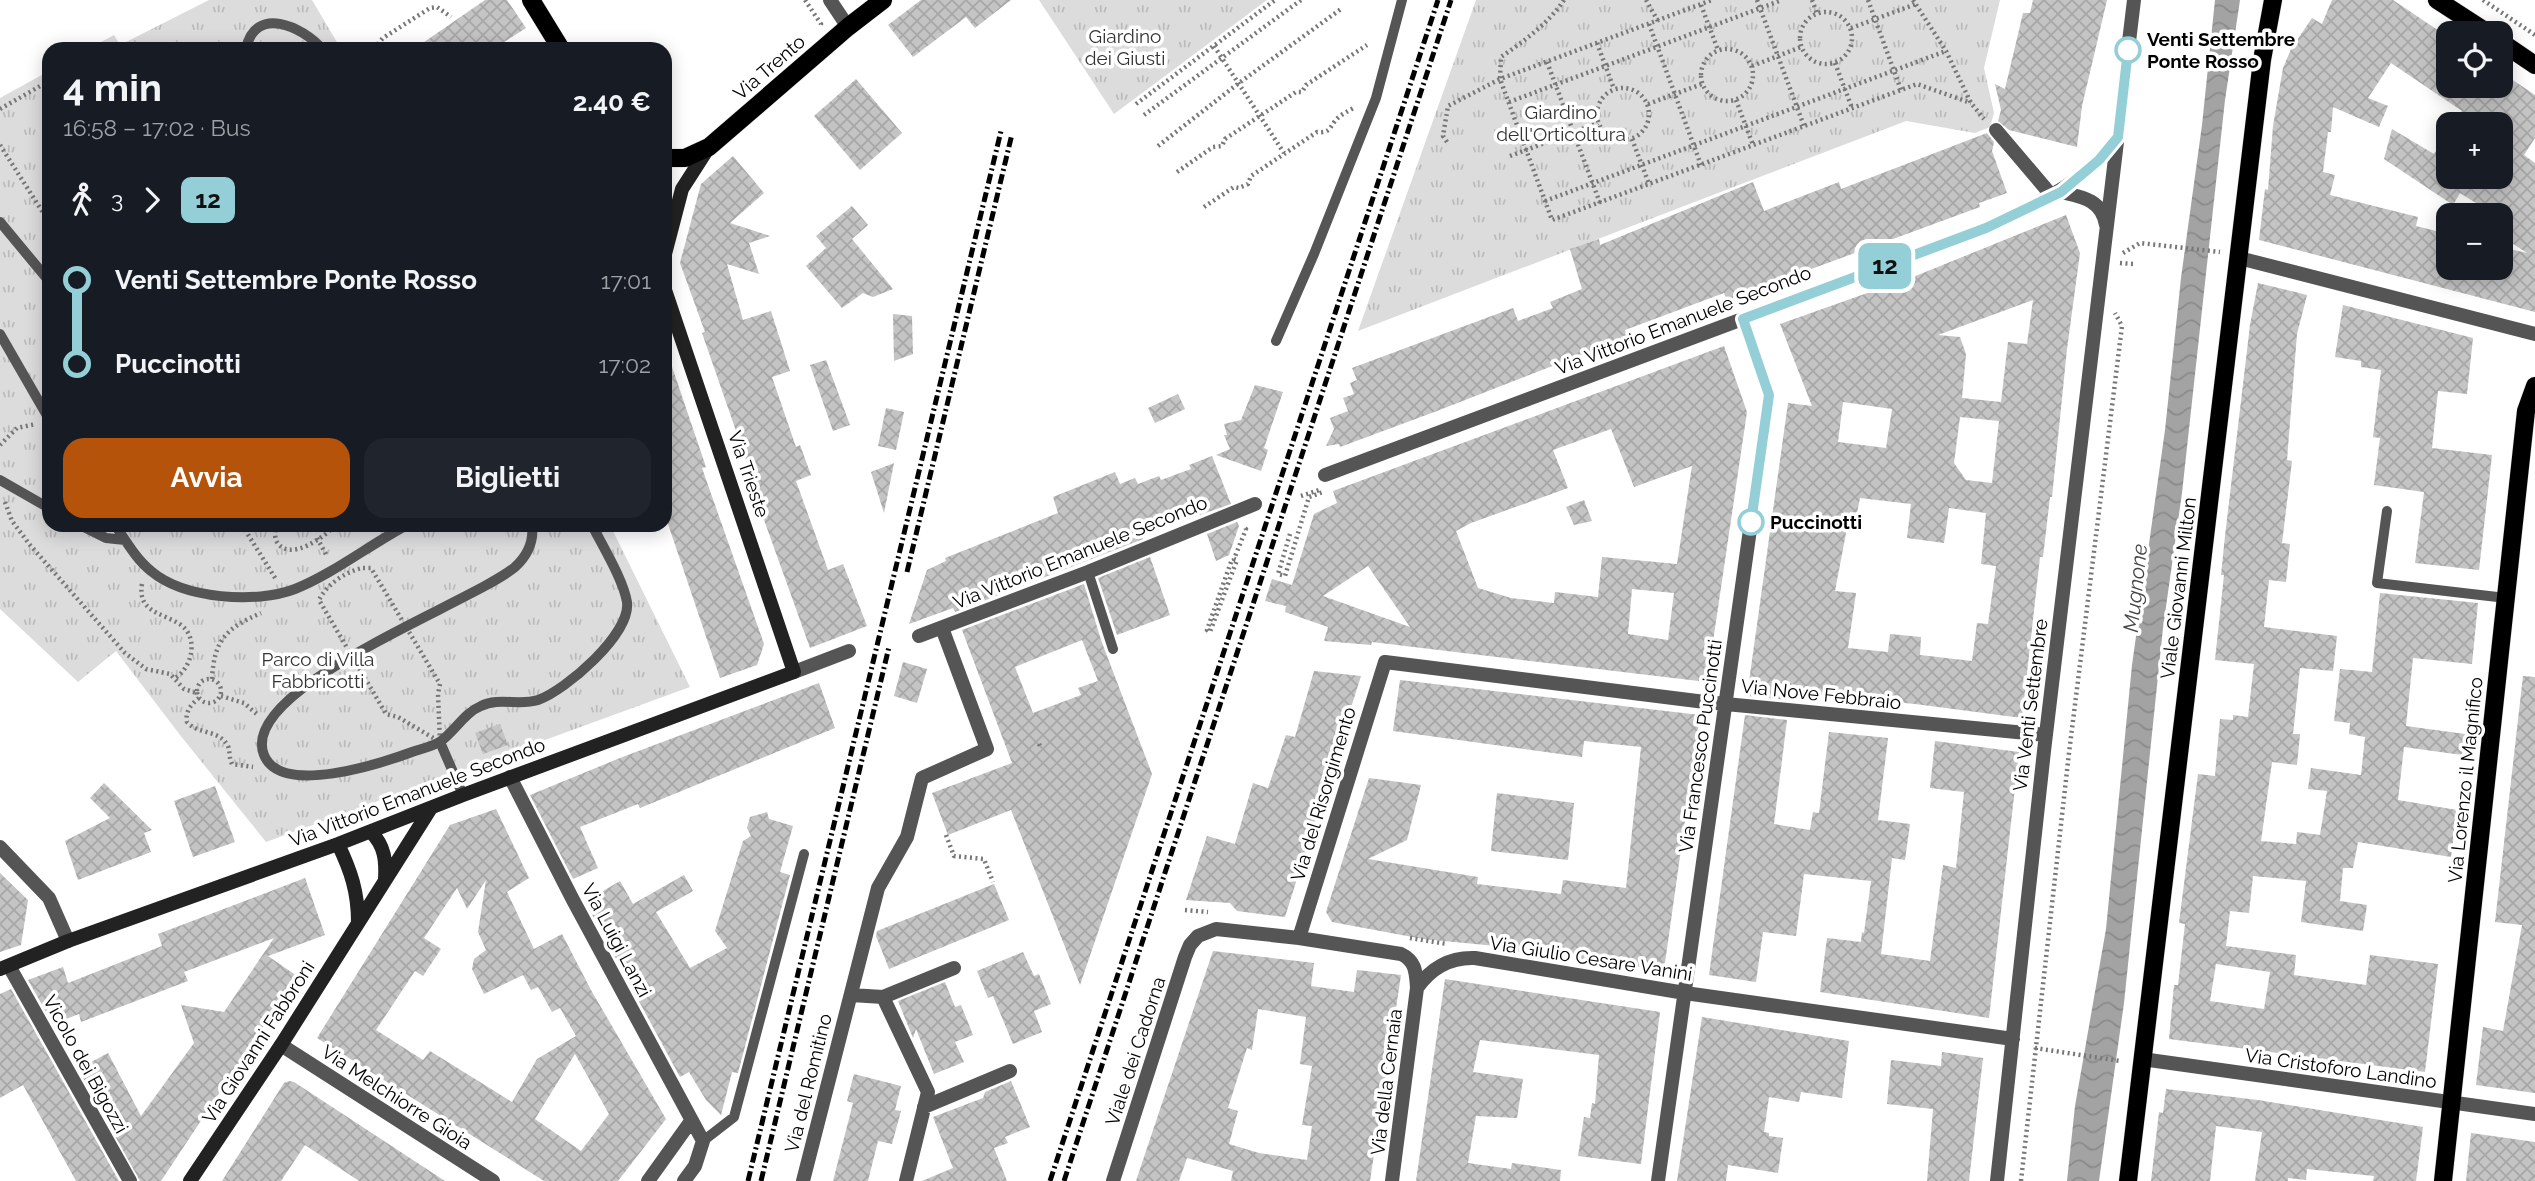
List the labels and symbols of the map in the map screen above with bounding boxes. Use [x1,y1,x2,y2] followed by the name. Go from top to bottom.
[1085,25,1165,69] park label: Giardino dei Giusti
[2147,28,2295,72] place label: Venti Settembre Ponte Rosso
[729,30,809,104] street label: Via Trento
[2115,37,2141,63] marker: Venti Settembre Ponte Rosso
[1496,101,1626,145] park label: Giardino dell'Orticoltura
[1854,243,1916,289] line badge: 12
[1552,261,1814,379] street label: Via Vittorio Emanuele Secondo
[724,428,774,520] street label: Via Trieste
[950,491,1210,613] street label: Via Vittorio Emanuele Secondo
[2156,496,2200,680] street label: Viale Giovanni Milton
[1738,509,1764,535] marker: Puccinotti
[1770,511,1862,533] place label: Puccinotti
[2118,543,2152,633] water label: Mugnone
[2008,617,2052,793] street label: Via Venti Settembre
[1674,638,1726,854] street label: Via Francesco Puccinotti
[262,648,374,692] park label: Parco di Villa Fabbricotti
[1740,675,1902,713] street label: Via Nove Febbraio
[2443,676,2487,884] street label: Via Lorenzo il Magnifico
[1286,704,1360,884] street label: Via del Risorgimento
[286,733,548,851] street label: Via Vittorio Emanuele Secondo
[578,879,656,1001] street label: Via Luigi Lanzi
[1488,931,1694,985] street label: Via Giulio Cesare Vanini
[197,957,319,1127] street label: Via Giovanni Fabbroni
[1101,974,1169,1128] street label: Viale dei Cadorna
[39,991,133,1137] street label: Vicolo dei Bigozzi
[1366,1007,1406,1157] street label: Via della Cernaia
[780,1011,836,1155] street label: Via del Romitino
[318,1040,476,1154] street label: Via Melchiorre Gioia
[2244,1044,2438,1092] street label: Via Cristoforo Landino

